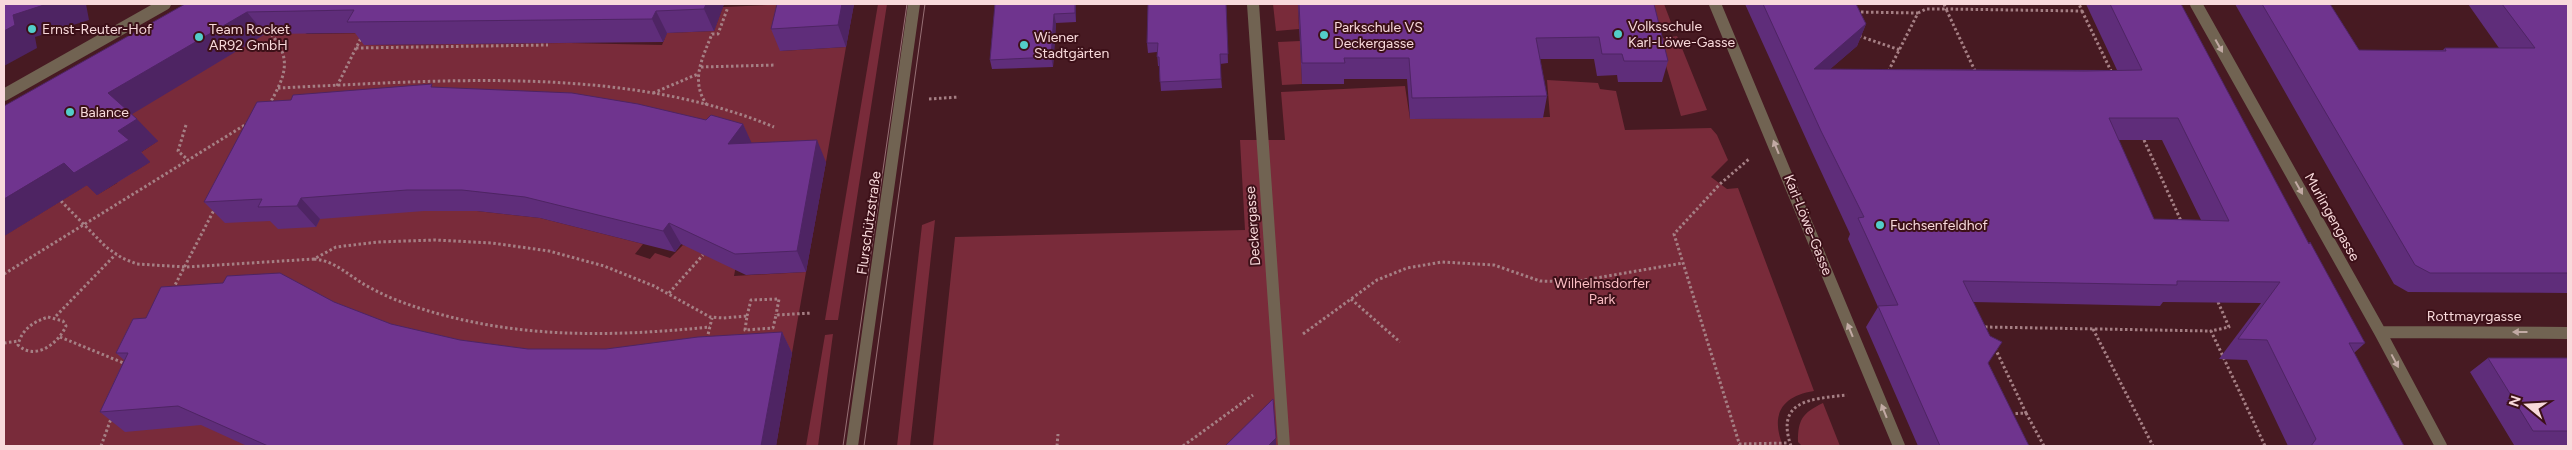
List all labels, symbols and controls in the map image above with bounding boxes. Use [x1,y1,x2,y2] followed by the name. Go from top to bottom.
[1628,18,1736,51] place label: Volksschule Karl-Löwe-Gasse
[1334,19,1423,52] place label: Parkschule VS Deckergasse
[42,21,153,38] place label: Ernst-Reuter-Hof
[209,21,290,54] place label: Team Rocket AR92 GmbH
[26,23,38,35] marker: Ernst-Reuter-Hof
[1612,28,1624,40] marker: Volksschule Karl-Löwe-Gasse
[1034,29,1109,62] place label: Wiener Stadtgärten
[1318,29,1330,41] marker: Parkschule VS Deckergasse
[193,31,205,43] marker: Team Rocket AR92 GmbH
[1018,39,1030,51] marker: Wiener Stadtgärten
[2215,40,2224,53] one-way arrow
[80,104,129,121] place label: Balance
[64,106,76,118] marker: Balance
[1772,139,1780,154] one-way arrow
[853,170,885,276] street label: Flurschützstraße
[2301,170,2363,264] street label: Murlingengasse
[1780,172,1836,278] street label: Karl-Löwe-Gasse
[2294,181,2303,195] one-way arrow
[1242,185,1264,266] street label: Deckergasse
[1890,217,1989,234] place label: Fuchsenfeldhof
[1874,219,1886,231] marker: Fuchsenfeldhof
[1554,275,1650,308] park label: Wilhelmsdorfer Park
[2427,308,2522,325] street label: Rottmayrgasse
[1846,323,1854,337] one-way arrow
[2511,328,2527,336] one-way arrow
[2391,353,2399,368] one-way arrow
[2502,380,2552,430] north arrow
[2505,393,2525,409] text: N
[1880,403,1888,418] one-way arrow

